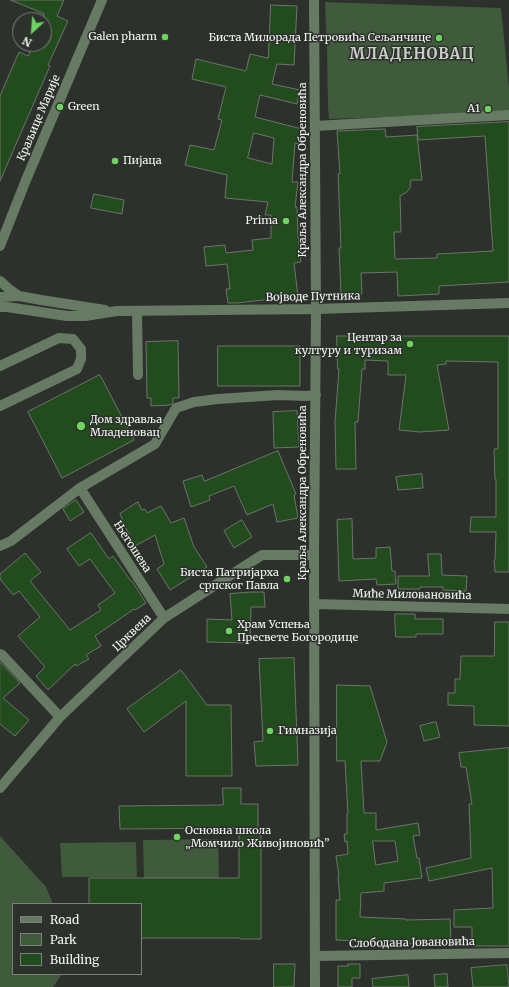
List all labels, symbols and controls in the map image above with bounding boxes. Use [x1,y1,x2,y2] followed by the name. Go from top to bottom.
[12,12,52,52] north arrow
[88,30,157,44] place label: Galen pharm
[208,31,431,45] place label: Биста Милорада Петровића Сељанчице
[160,32,170,42] marker: Galen pharm
[434,33,444,43] marker: Биста Милорада Петровића Сељанчице
[20,34,34,50] text: N
[349,46,475,64] district label: МЛАДЕНОВАЦ
[15,73,63,163] street label: Краљице Марије
[296,82,310,258] street label: Краља Александра Обреновића
[68,100,99,114] place label: Green
[55,102,65,112] marker: Green
[467,102,480,116] place label: A1
[483,104,493,114] marker: A1
[123,154,162,168] place label: Пијаца
[110,156,120,166] marker: Пијаца
[246,214,278,228] place label: Prima
[281,216,291,226] marker: Prima
[266,290,360,304] street label: Војводе Путника
[295,331,402,357] place label: Центар за културу и туризам
[405,339,415,349] marker: Центар за културу и туризам
[296,405,310,581] street label: Краља Александра Обреновића
[90,413,162,439] place label: Дом здравља Младеновац
[75,420,87,432] marker: Дом здравља Младеновац
[110,519,154,575] street label: Његошева
[180,566,279,592] place label: Биста Патријарха српског Павла
[282,574,292,584] marker: Биста Патријарха српског Павла
[353,587,471,603] street label: Миће Миловановића
[110,612,154,654] street label: Црквена
[237,618,358,644] place label: Храм Успења Пресвете Богородице
[224,626,234,636] marker: Храм Успења Пресвете Богородице
[278,724,337,738] place label: Гимназија
[265,726,275,736] marker: Гимназија
[185,824,329,850] place label: Основна школа „Момчило Живојиновић”
[172,832,182,842] marker: Основна школа „Момчило Живојиновић”
[12,903,142,975] legend
[50,912,79,927] text: Road
[50,932,77,947] text: Park
[349,935,475,951] street label: Слободана Јовановића
[50,952,99,967] text: Building

